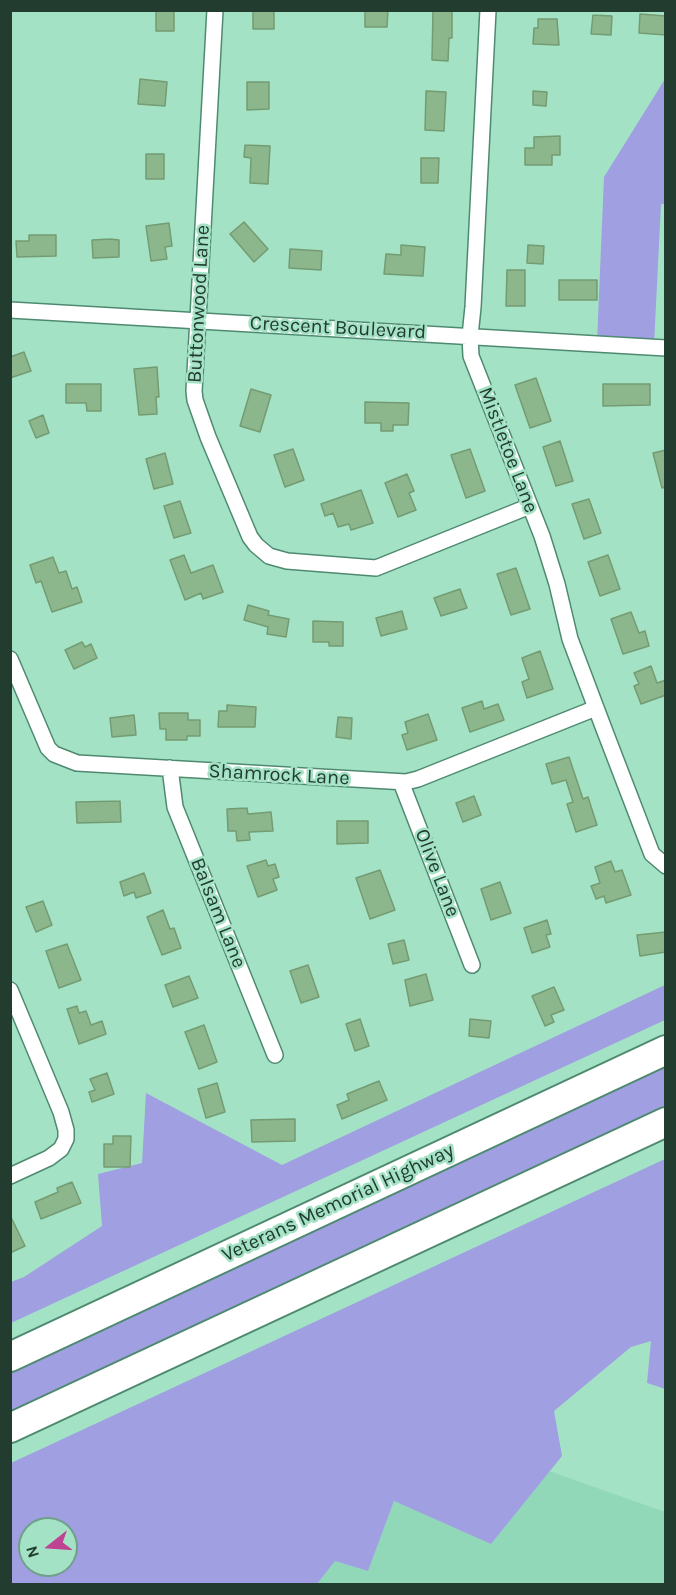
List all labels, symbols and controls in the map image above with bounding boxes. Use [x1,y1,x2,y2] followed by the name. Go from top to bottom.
[183,224,215,384] street label: Buttonwood Lane
[249,311,427,345] street label: Crescent Boulevard
[473,384,543,516] street label: Mistletoe Lane
[208,759,350,791] street label: Shamrock Lane
[409,826,465,920] street label: Olive Lane
[185,854,251,972] street label: Balsam Lane
[218,1139,458,1267] street label: Veterans Memorial Highway
[18,1517,78,1577] north arrow
[21,1544,43,1560] text: N

